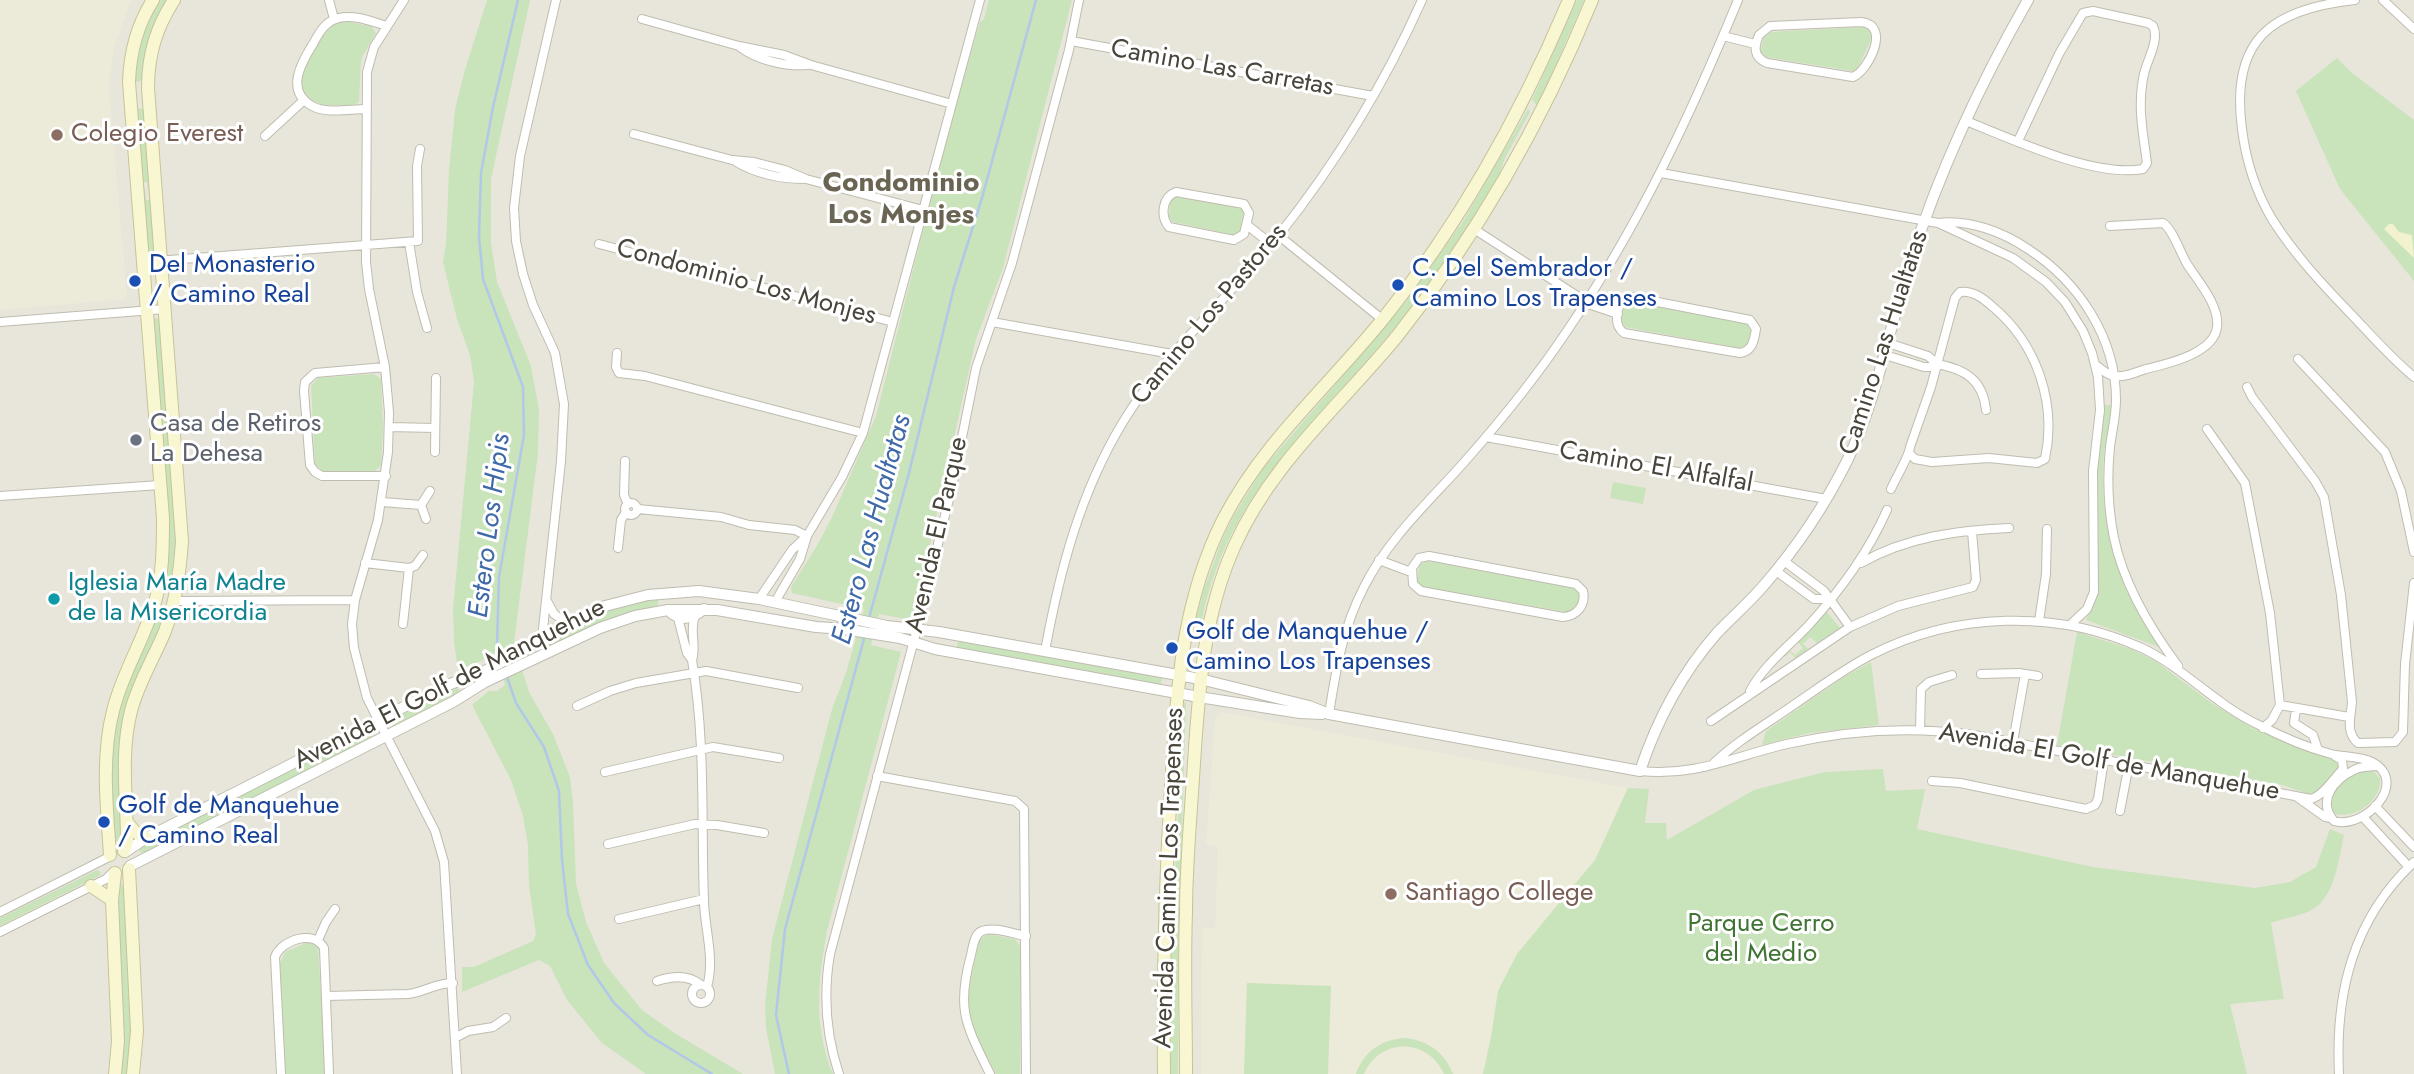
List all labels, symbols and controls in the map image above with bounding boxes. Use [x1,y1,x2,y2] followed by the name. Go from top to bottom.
[1108,34,1336,104] street label: Camino Las Carretas
[71,119,243,151] place label: Colegio Everest
[49,127,65,143] marker: Colegio Everest
[822,167,980,233] district label: Condominio Los Monjes
[1125,218,1295,412] street label: Camino Los Pastores
[1834,227,1936,459] street label: Camino Las Hualtatas
[613,233,879,333] street label: Condominio Los Monjes
[149,250,315,312] place label: Del Monasterio / Camino Real
[1412,254,1657,316] place label: C. Del Sembrador / Camino Los Trapenses
[127,273,143,289] marker: Del Monasterio / Camino Real
[1390,277,1406,293] marker: C. Del Sembrador / Camino Los Trapenses
[150,409,321,471] place label: Casa de Retiros La Dehesa
[826,412,920,648] water label: Estero Las Hualtatas
[128,432,144,448] marker: Casa de Retiros La Dehesa
[463,432,519,620] water label: Estero Los Hipis
[900,434,976,636] street label: Avenida El Parque
[1557,436,1755,500] street label: Camino El Alfalfal
[68,568,286,630] place label: Iglesia María Madre de la Misericordia
[46,591,62,607] marker: Iglesia María Madre de la Misericordia
[289,593,611,777] street label: Avenida El Golf de Manquehue
[1186,617,1431,678] place label: Golf de Manquehue / Camino Los Trapenses
[1164,640,1180,656] marker: Golf de Manquehue / Camino Los Trapenses
[1148,707,1192,1049] street label: Avenida Camino Los Trapenses
[1936,718,2282,808] street label: Avenida El Golf de Manquehue
[118,791,339,852] place label: Golf de Manquehue / Camino Real
[96,814,112,830] marker: Golf de Manquehue / Camino Real
[1405,878,1593,910] place label: Santiago College
[1383,886,1399,902] marker: Santiago College
[1687,909,1835,970] park label: Parque Cerro del Medio

